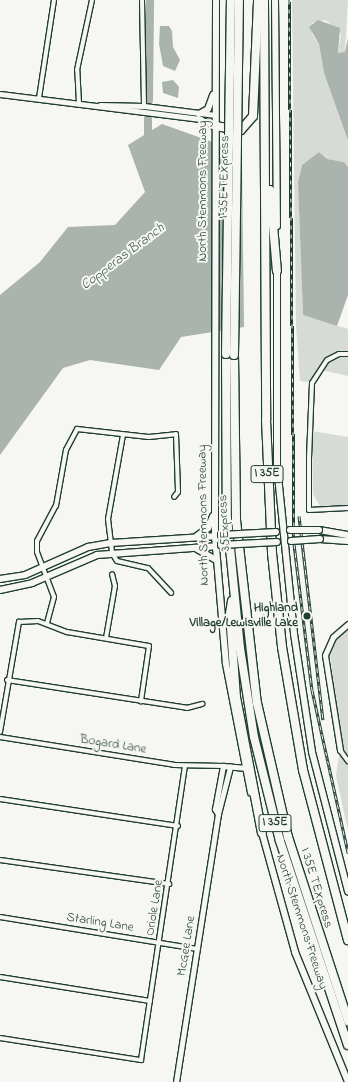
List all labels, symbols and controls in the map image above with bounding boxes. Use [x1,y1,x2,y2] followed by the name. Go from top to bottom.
[195,121,211,261] street label: North Stemmons Freeway
[216,135,234,219] street label: I 35E TEXpress
[78,220,168,294] water label: Copperas Branch
[195,444,213,586] street label: North Stemmons Freeway
[250,464,284,484] road number: I 35E
[216,494,234,552] street label: 35Express
[190,601,298,632] place label: Highland Village/Lewisville Lake
[301,610,313,622] marker: Highland Village/Lewisville Lake
[79,732,147,758] street label: Bogard Lane
[258,813,292,833] road number: I 35E
[296,846,336,930] street label: I 35E TEXpress
[272,853,330,991] street label: North Stemmons Freeway
[143,879,167,937] street label: Oriole Lane
[65,910,135,936] street label: Starling Lane
[175,915,199,977] street label: McGee Lane

